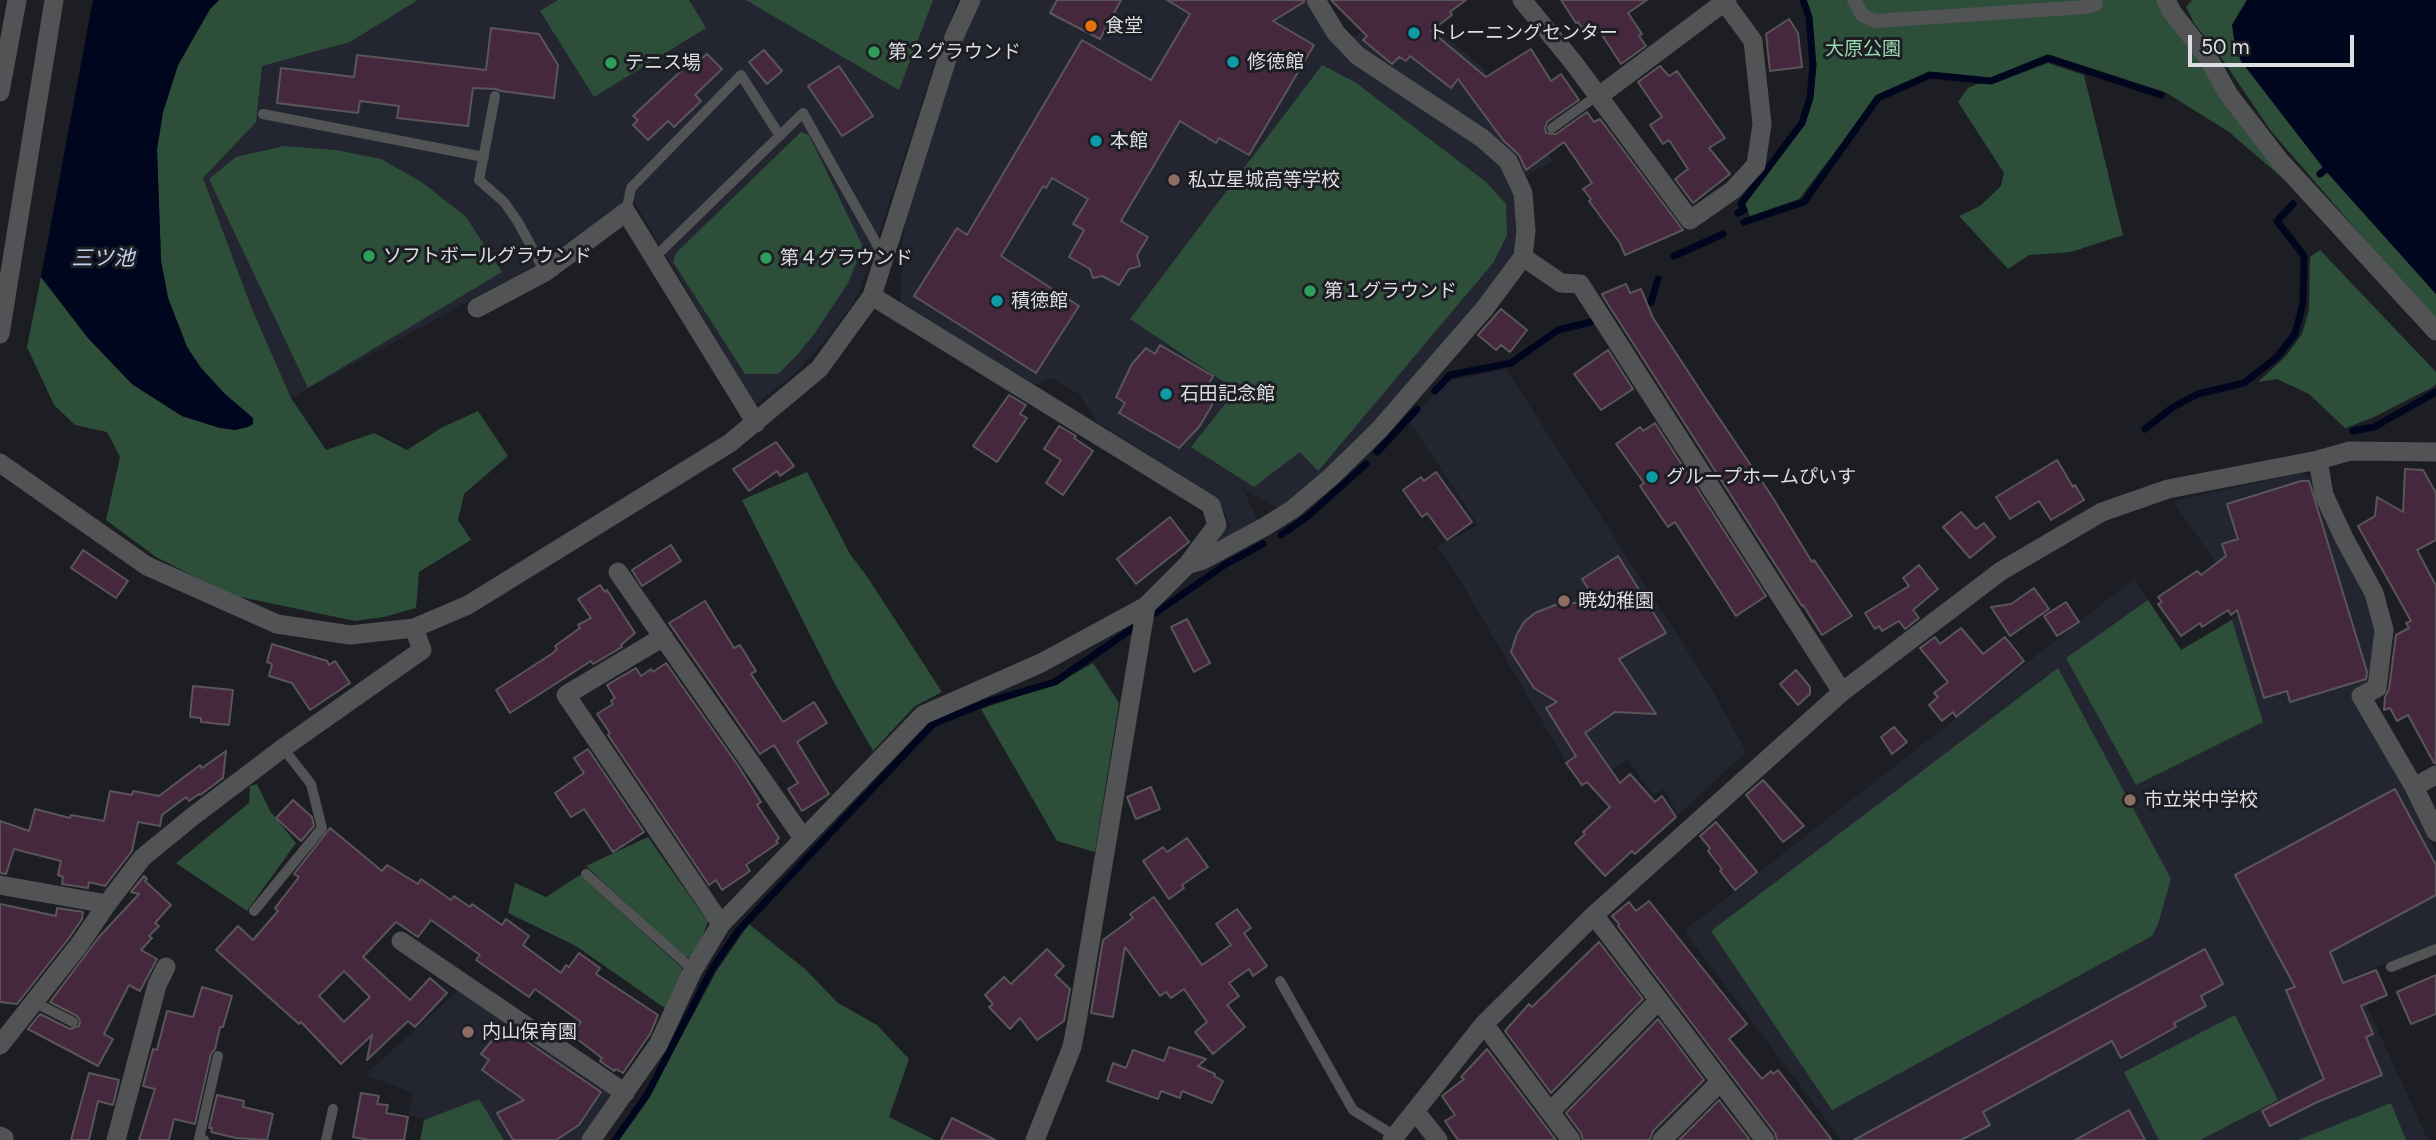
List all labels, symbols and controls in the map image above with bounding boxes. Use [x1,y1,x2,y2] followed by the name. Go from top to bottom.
[1105,15,1143,37] place label: 食堂
[1083,18,1099,34] marker: 食堂
[2191,21,2357,65] scale bar
[1428,22,1618,44] place label: トレーニングセンター
[1406,25,1422,41] marker: トレーニングセンター
[2201,34,2250,59] text: 50 m
[1825,38,1901,60] park label: 大原公園
[888,41,1021,63] place label: 第２グラウンド
[866,44,882,60] marker: 第２グラウンド
[1247,51,1304,73] place label: 修徳館
[625,52,701,74] place label: テニス場
[1225,54,1241,70] marker: 修徳館
[603,55,619,71] marker: テニス場
[1110,130,1148,152] place label: 本館
[1088,133,1104,149] marker: 本館
[1188,169,1340,191] place label: 私立星城高等学校
[1166,172,1182,188] marker: 私立星城高等学校
[383,245,592,267] place label: ソフトボールグラウンド
[72,246,134,272] water label: 三ツ池
[780,247,913,269] place label: 第４グラウンド
[361,248,377,264] marker: ソフトボールグラウンド
[758,250,774,266] marker: 第４グラウンド
[1324,280,1457,302] place label: 第１グラウンド
[1302,283,1318,299] marker: 第１グラウンド
[1011,290,1068,312] place label: 積徳館
[989,293,1005,309] marker: 積徳館
[1180,383,1275,405] place label: 石田記念館
[1158,386,1174,402] marker: 石田記念館
[1666,466,1856,488] place label: グループホームぴいす
[1644,469,1660,485] marker: グループホームぴいす
[1578,590,1654,612] place label: 暁幼稚園
[1556,593,1572,609] marker: 暁幼稚園
[2144,789,2258,811] place label: 市立栄中学校
[2122,792,2138,808] marker: 市立栄中学校
[482,1021,577,1043] place label: 内山保育園
[460,1024,476,1040] marker: 内山保育園

